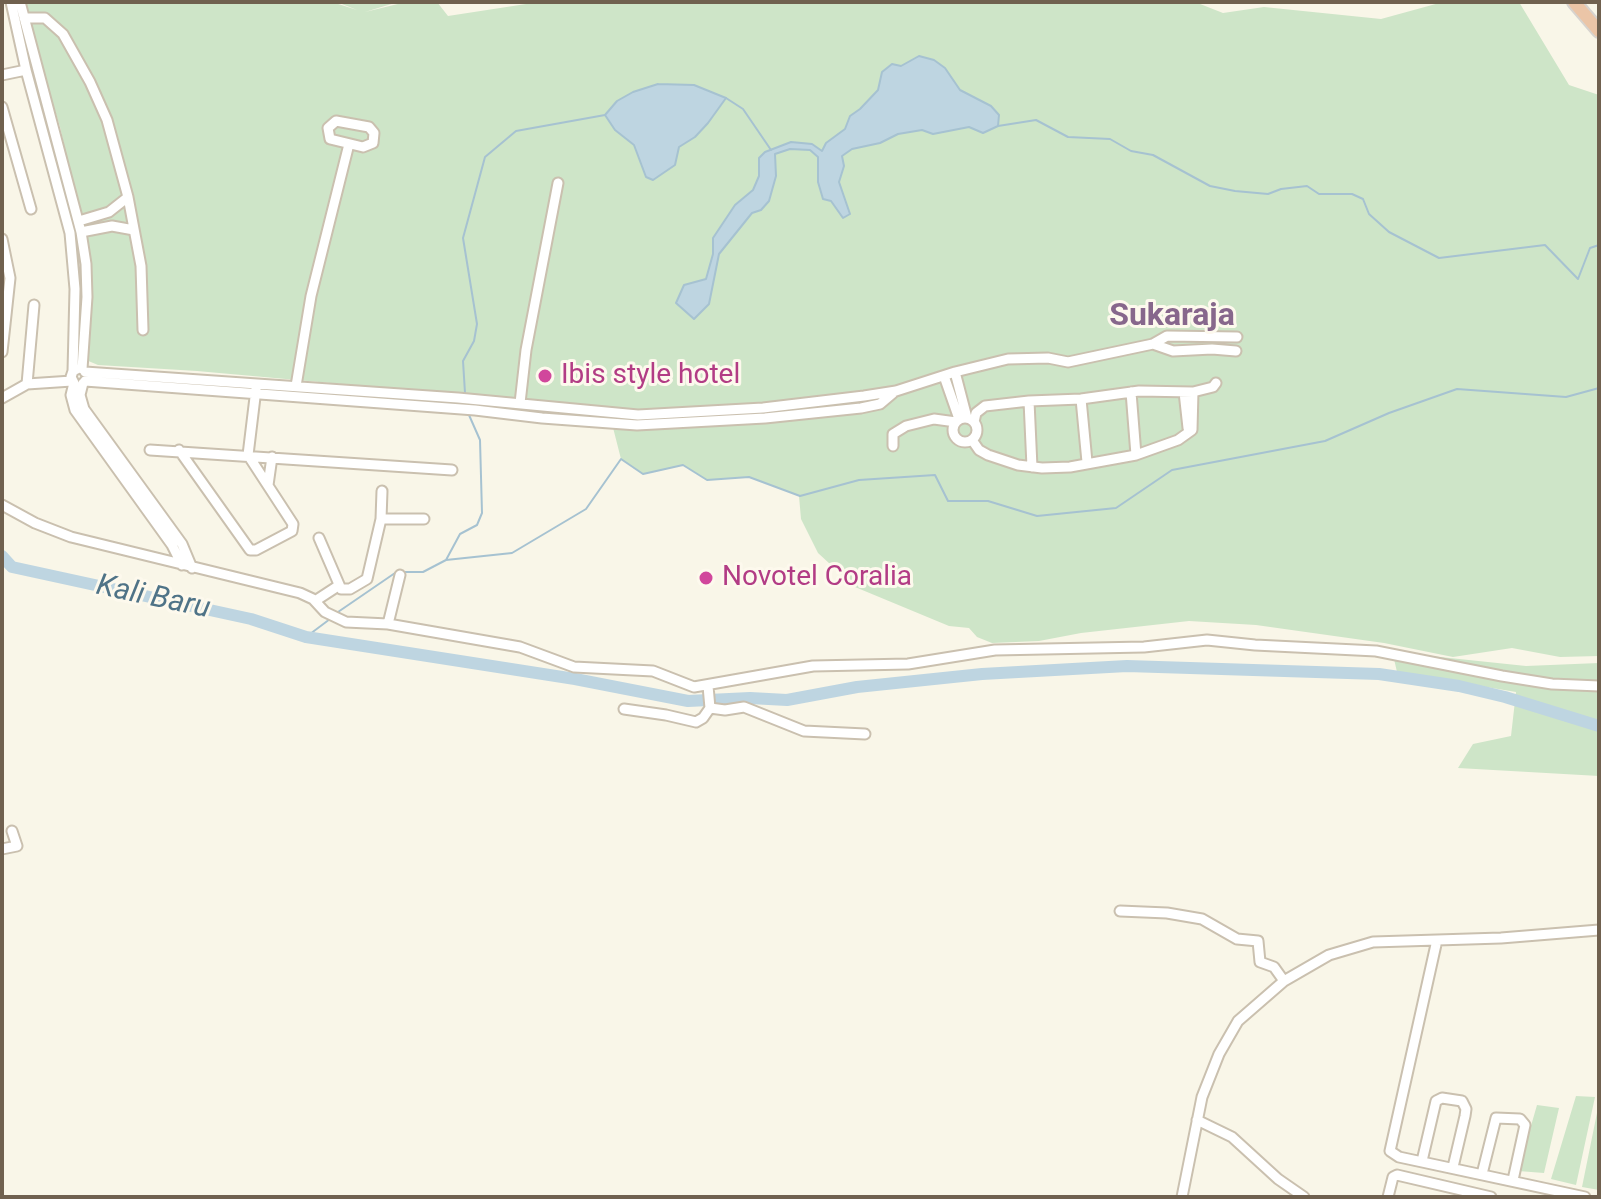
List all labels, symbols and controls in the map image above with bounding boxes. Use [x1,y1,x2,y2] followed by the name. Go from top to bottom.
[1109,298,1235,336] district label: Sukaraja
[561,359,740,393] place label: Ibis style hotel
[536,367,554,385] marker: Ibis style hotel
[722,561,912,595] place label: Novotel Coralia
[93,568,213,628] water label: Kali Baru
[697,569,715,587] marker: Novotel Coralia

